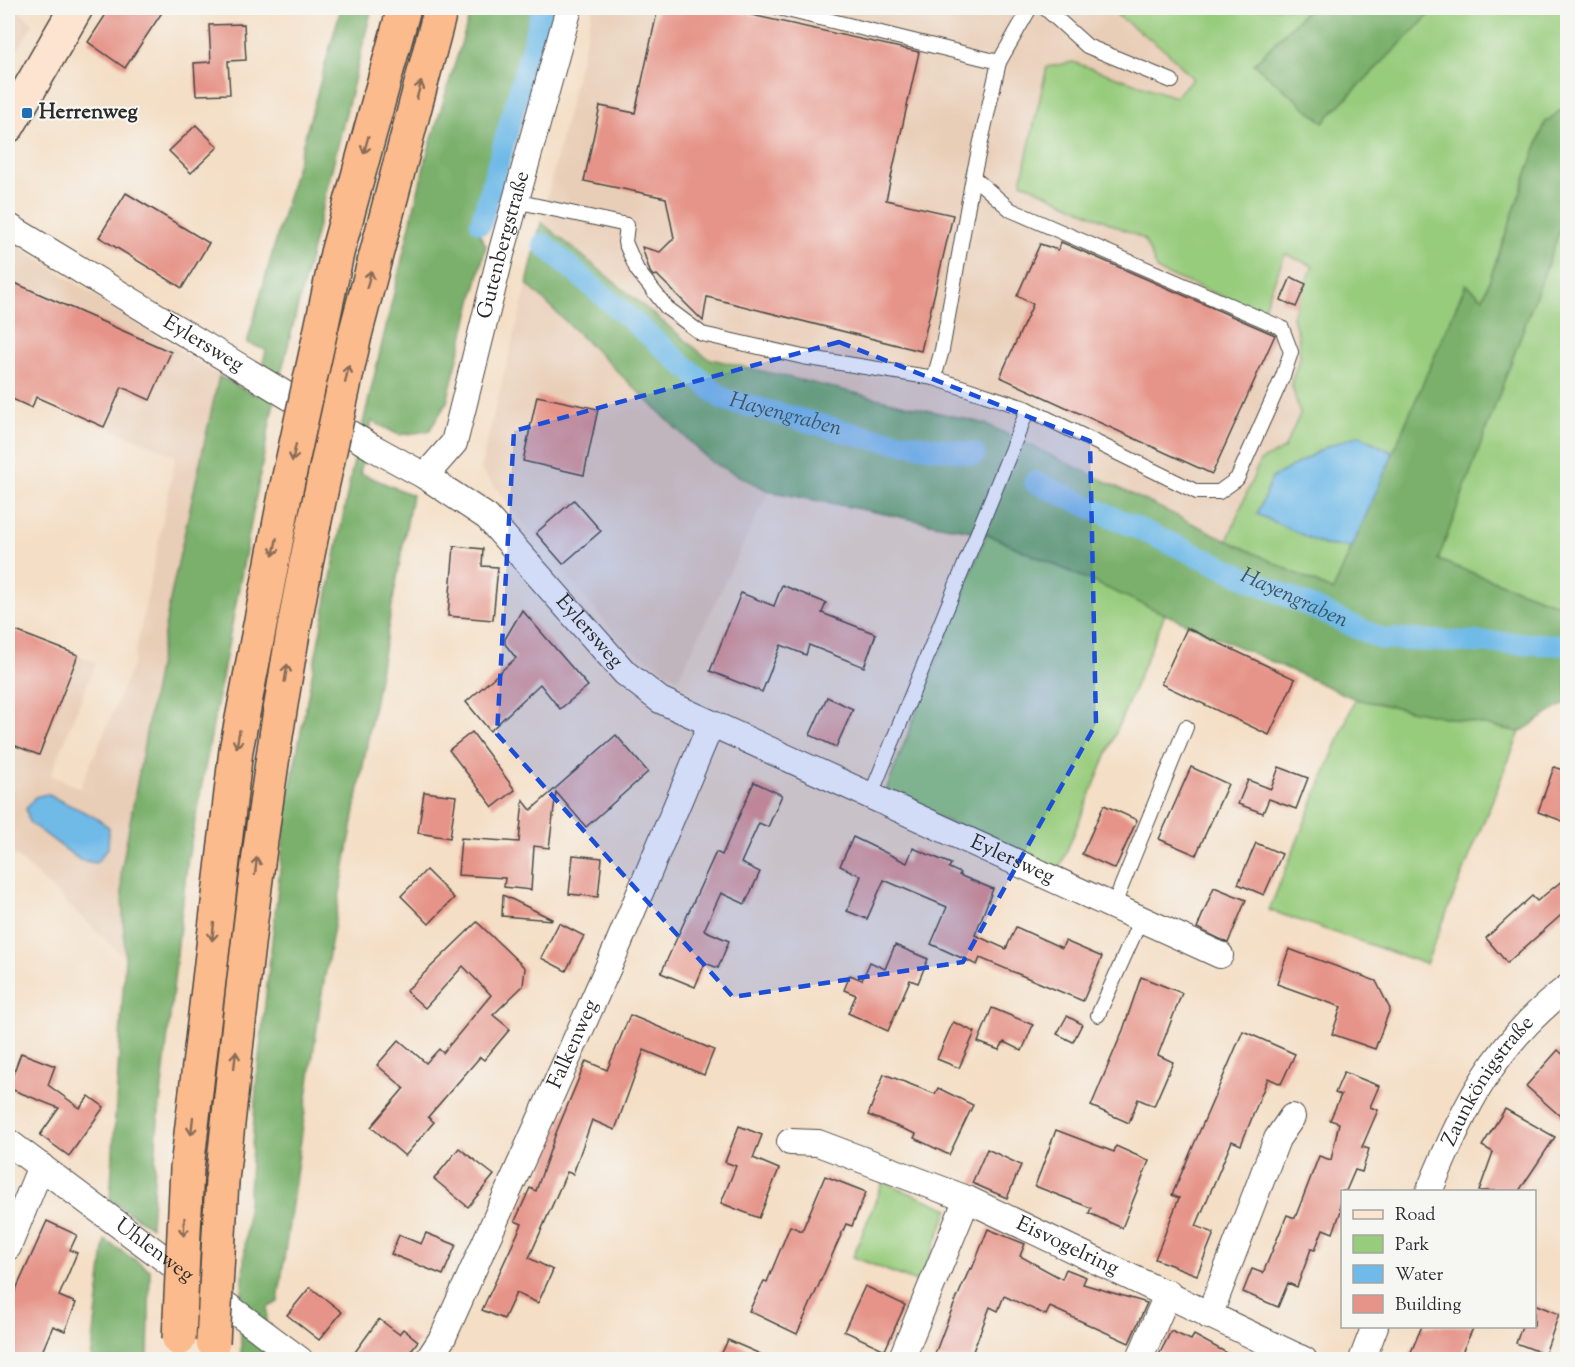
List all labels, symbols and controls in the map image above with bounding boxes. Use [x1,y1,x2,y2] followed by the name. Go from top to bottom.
[414,81,425,100] one-way arrow
[39,98,139,128] place label: Herrenweg
[20,106,34,120] marker: Herrenweg
[360,135,371,154] one-way arrow
[470,168,538,322] street label: Gutenbergstraße
[363,270,375,289] one-way arrow
[157,308,249,380] street label: Eylersweg
[341,364,353,383] one-way arrow
[725,385,846,446] water label: Hayengraben
[288,443,299,462] one-way arrow
[268,537,280,556] one-way arrow
[1235,561,1353,638] water label: Hayengraben
[548,588,630,675] street label: Eylersweg
[280,664,291,684] one-way arrow
[232,728,243,748] one-way arrow
[965,828,1059,893] street label: Eylersweg
[251,857,262,877] one-way arrow
[207,921,218,941] one-way arrow
[541,995,607,1094] street label: Falkenweg
[1435,1009,1541,1152] street label: Zaunkönigstraße
[230,1050,241,1070] one-way arrow
[186,1115,197,1135] one-way arrow
[1341,1190,1536,1328] legend
[1395,1203,1435,1229] text: Road
[1011,1209,1124,1284] street label: Eisvogelring
[108,1211,200,1290] street label: Uhlenweg
[179,1216,190,1236] one-way arrow
[1395,1233,1430,1259] text: Park
[1395,1263,1444,1289] text: Water
[1395,1293,1461,1319] text: Building

